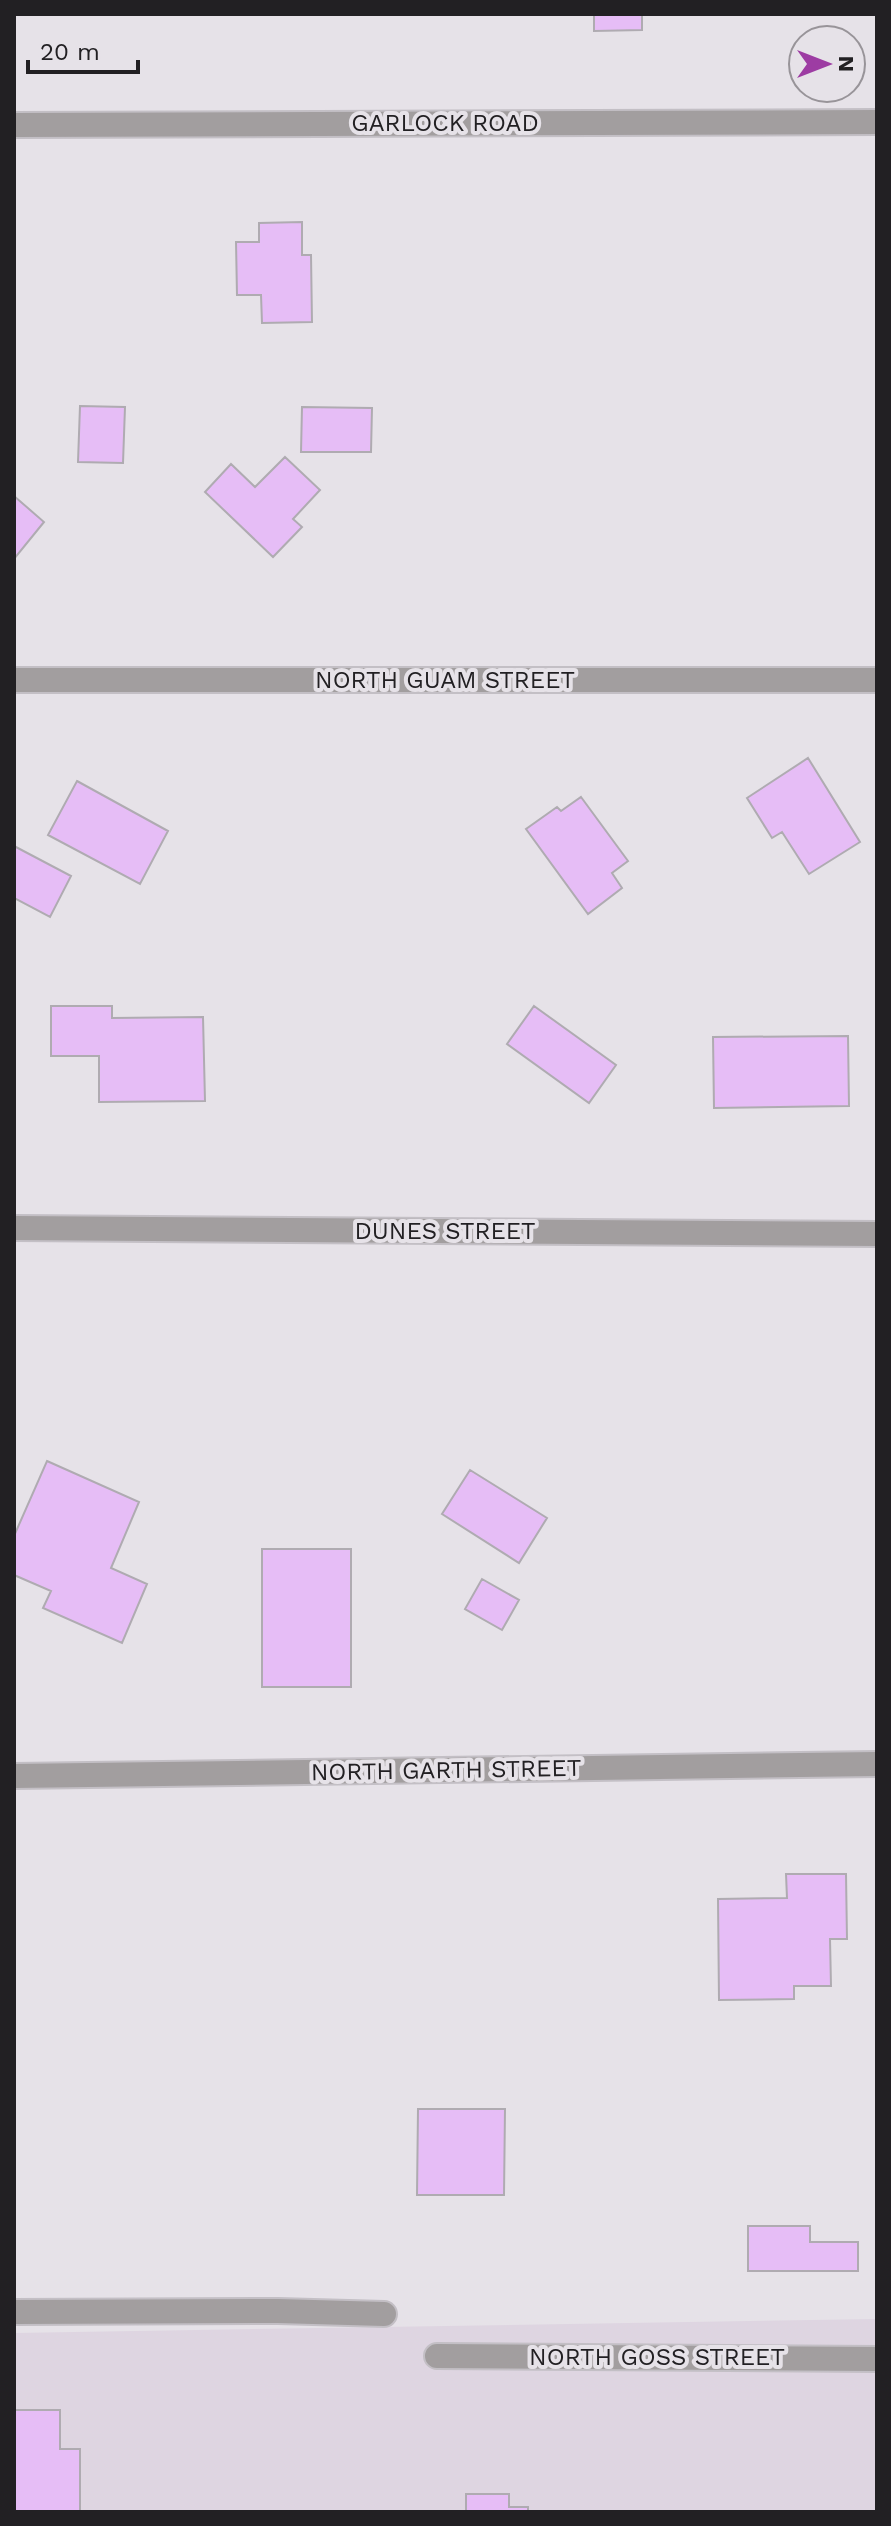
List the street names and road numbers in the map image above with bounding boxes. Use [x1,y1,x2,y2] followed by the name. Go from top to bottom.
[351,109,539,137] street label: GARLOCK ROAD
[315,666,575,694] street label: NORTH GUAM STREET
[354,1217,536,1245] street label: DUNES STREET
[310,1754,582,1786] street label: NORTH GARTH STREET
[529,2343,785,2371] street label: NORTH GOSS STREET

